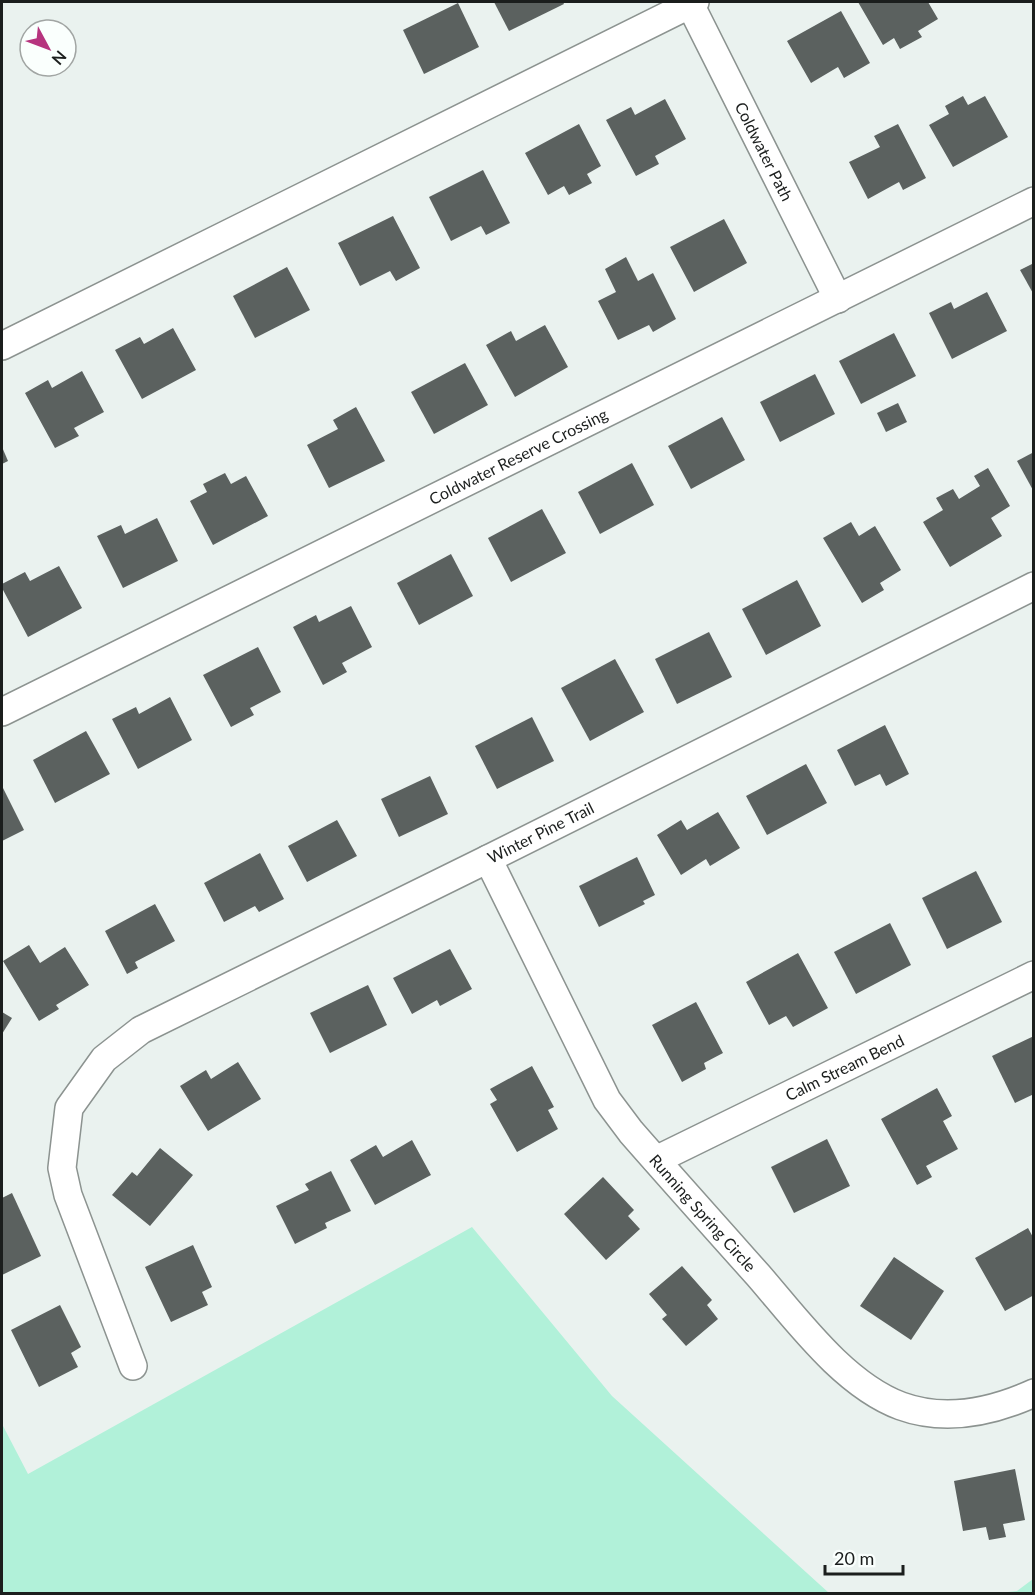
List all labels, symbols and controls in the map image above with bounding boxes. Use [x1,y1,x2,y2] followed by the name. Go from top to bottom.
[18,18,78,78] north arrow
[48,47,71,69] text: N
[732,99,797,204] street label: Coldwater Path
[426,404,610,508] street label: Coldwater Reserve Crossing
[484,798,597,867] street label: Winter Pine Trail
[782,1030,907,1104] street label: Calm Stream Bend
[646,1150,760,1275] street label: Running Spring Circle
[825,1538,903,1576] scale bar
[834,1547,874,1569] text: 20 m

